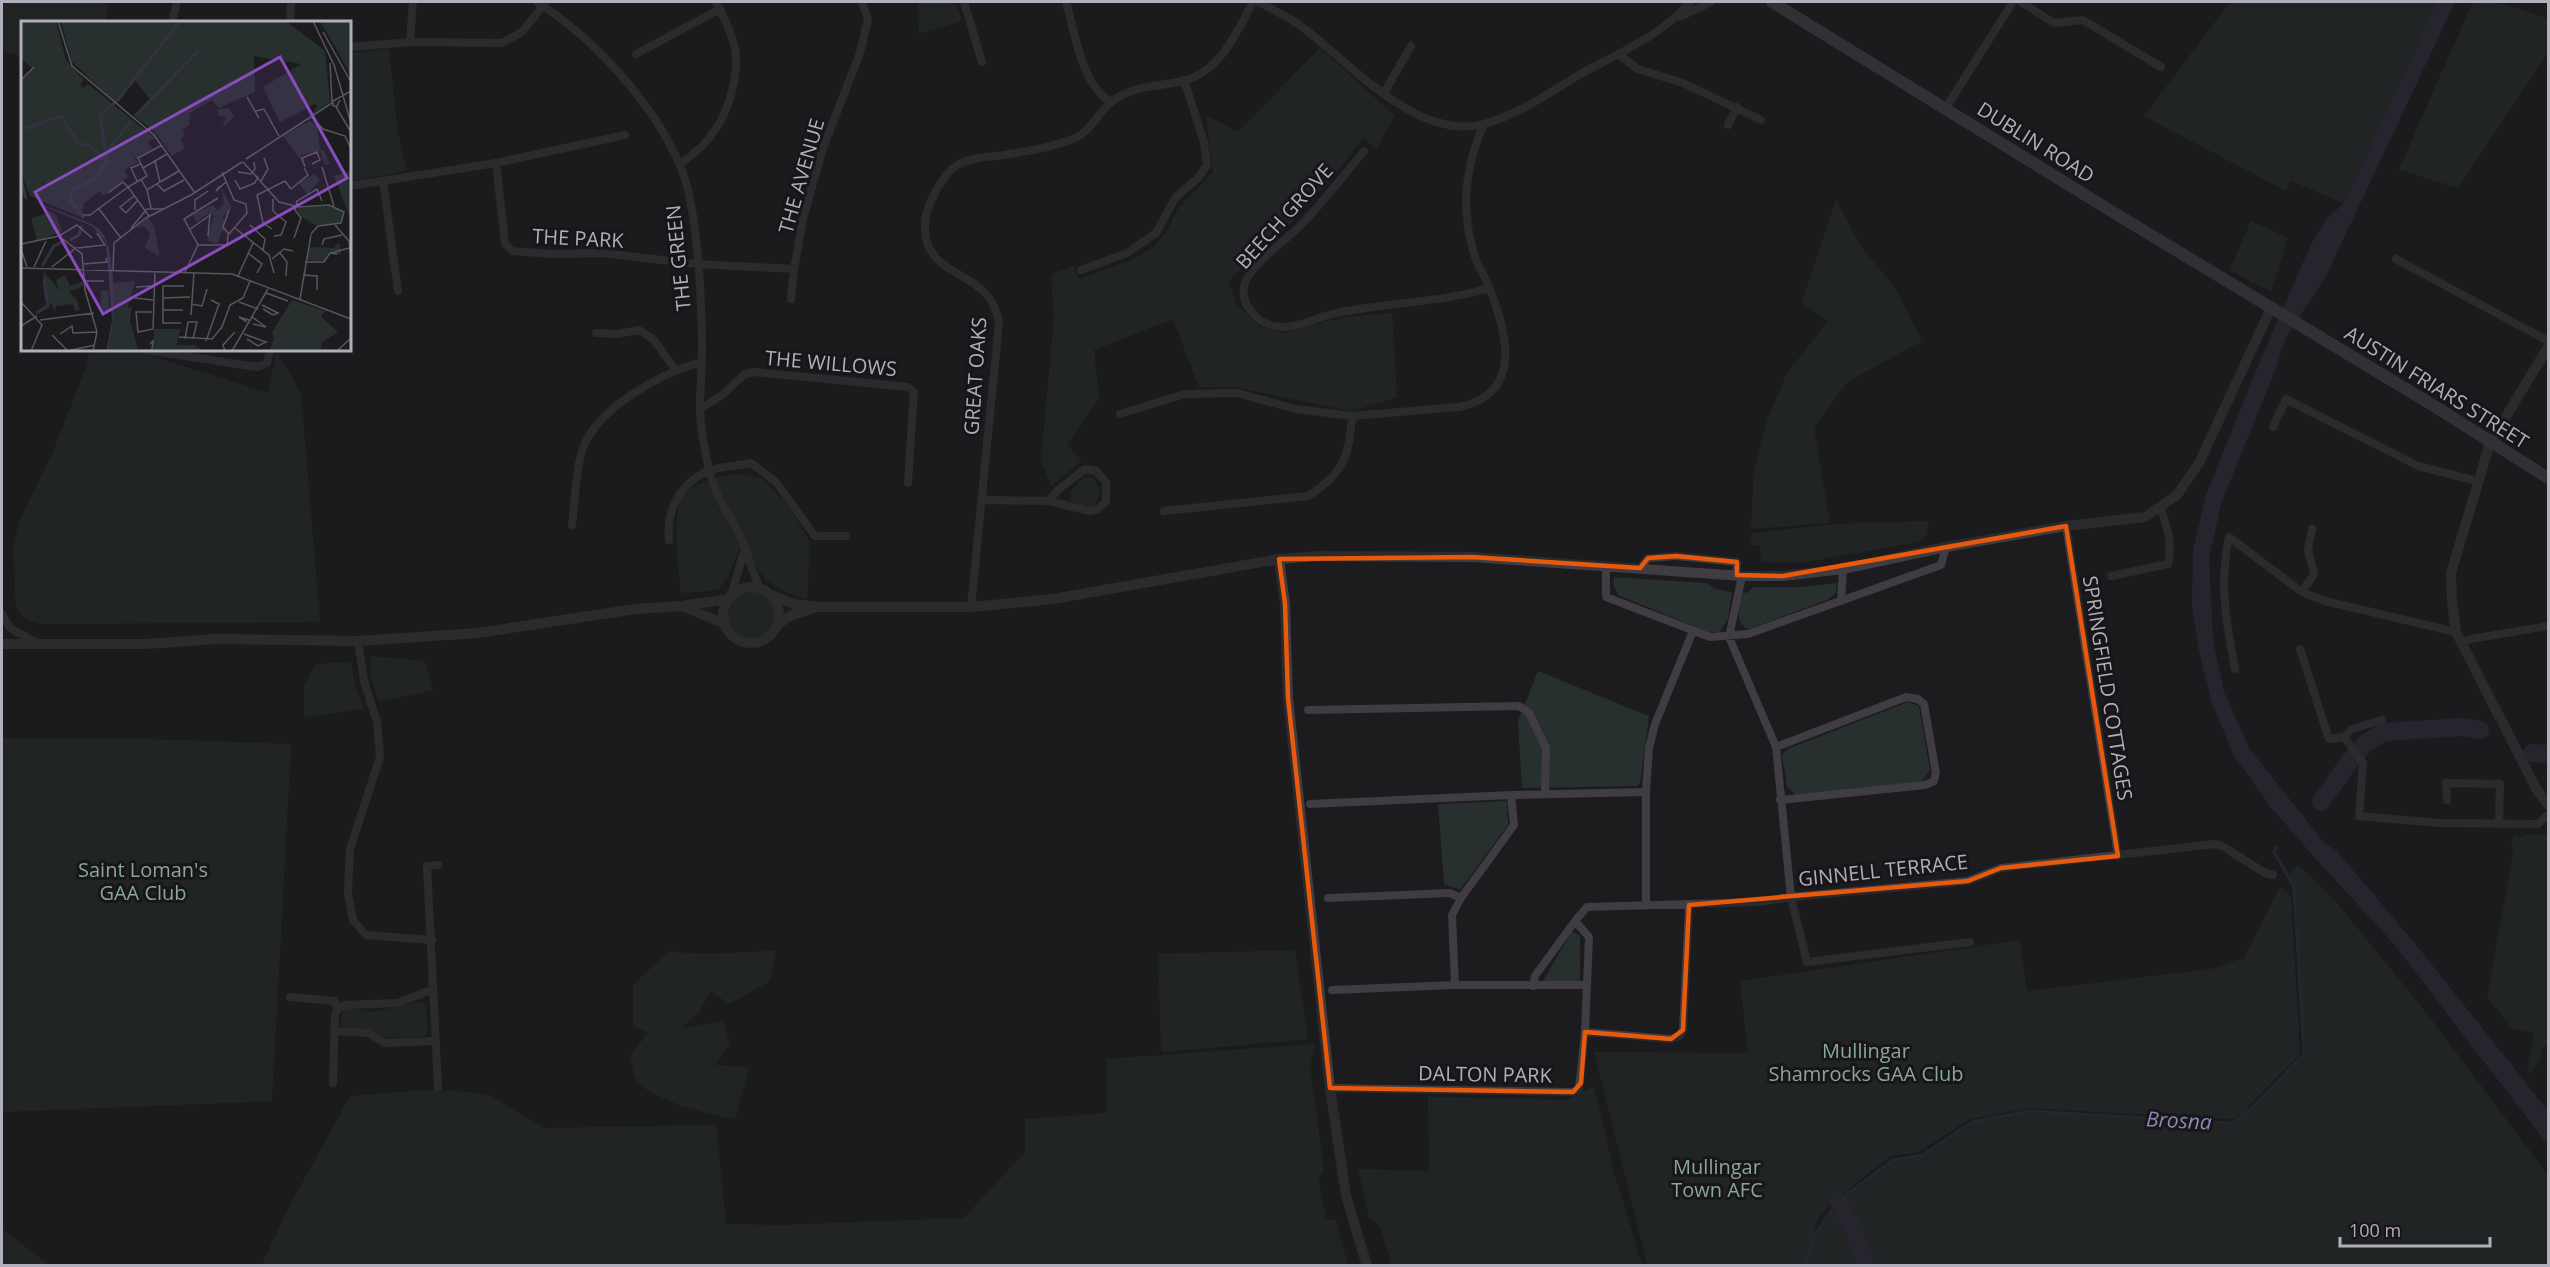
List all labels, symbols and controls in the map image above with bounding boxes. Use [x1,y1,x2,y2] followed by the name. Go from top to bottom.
[21,21,351,351] inset map
[1972,95,2100,189] street label: DUBLIN ROAD
[772,115,830,237] street label: THE AVENUE
[1229,157,1339,275] street label: BEECH GROVE
[659,204,697,312] street label: THE GREEN
[532,222,625,254] street label: THE PARK
[957,316,993,436] street label: GREAT OAKS
[2340,319,2534,455] street label: AUSTIN FRIARS STREET
[764,344,898,382] street label: THE WILLOWS
[2077,574,2139,802] street label: SPRINGFIELD COTTAGES
[1797,848,1969,892] street label: GINNELL TERRACE
[78,856,208,906] park label: Saint Loman's GAA Club
[1768,1037,1964,1087] park label: Mullingar Shamrocks GAA Club
[1418,1059,1553,1089] street label: DALTON PARK
[2145,1104,2213,1136] water label: Brosna
[1671,1153,1763,1203] park label: Mullingar Town AFC
[2340,1210,2490,1248] scale bar
[2349,1218,2401,1242] text: 100 m

